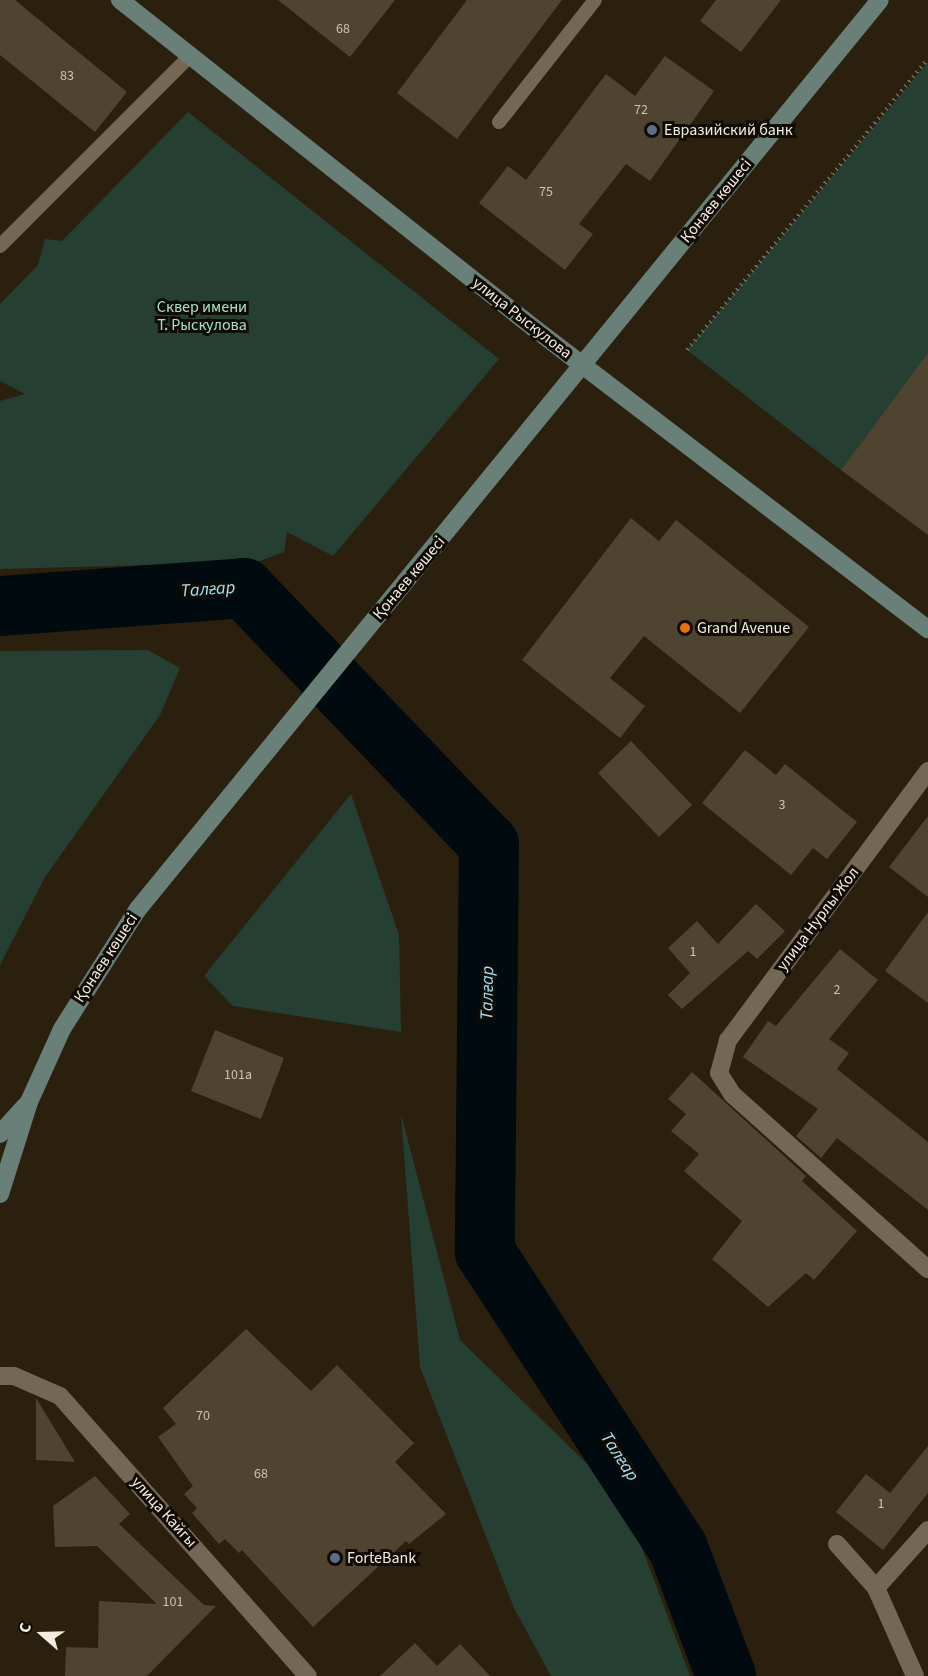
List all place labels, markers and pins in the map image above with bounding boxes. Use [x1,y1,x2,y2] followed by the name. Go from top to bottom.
[664,120,793,140] place label: Евразийский банк
[645,123,659,137] marker: Евразийский банк
[697,618,790,638] place label: Grand Avenue
[678,621,692,635] marker: Grand Avenue
[347,1548,416,1568] place label: ForteBank
[328,1551,342,1565] marker: ForteBank

